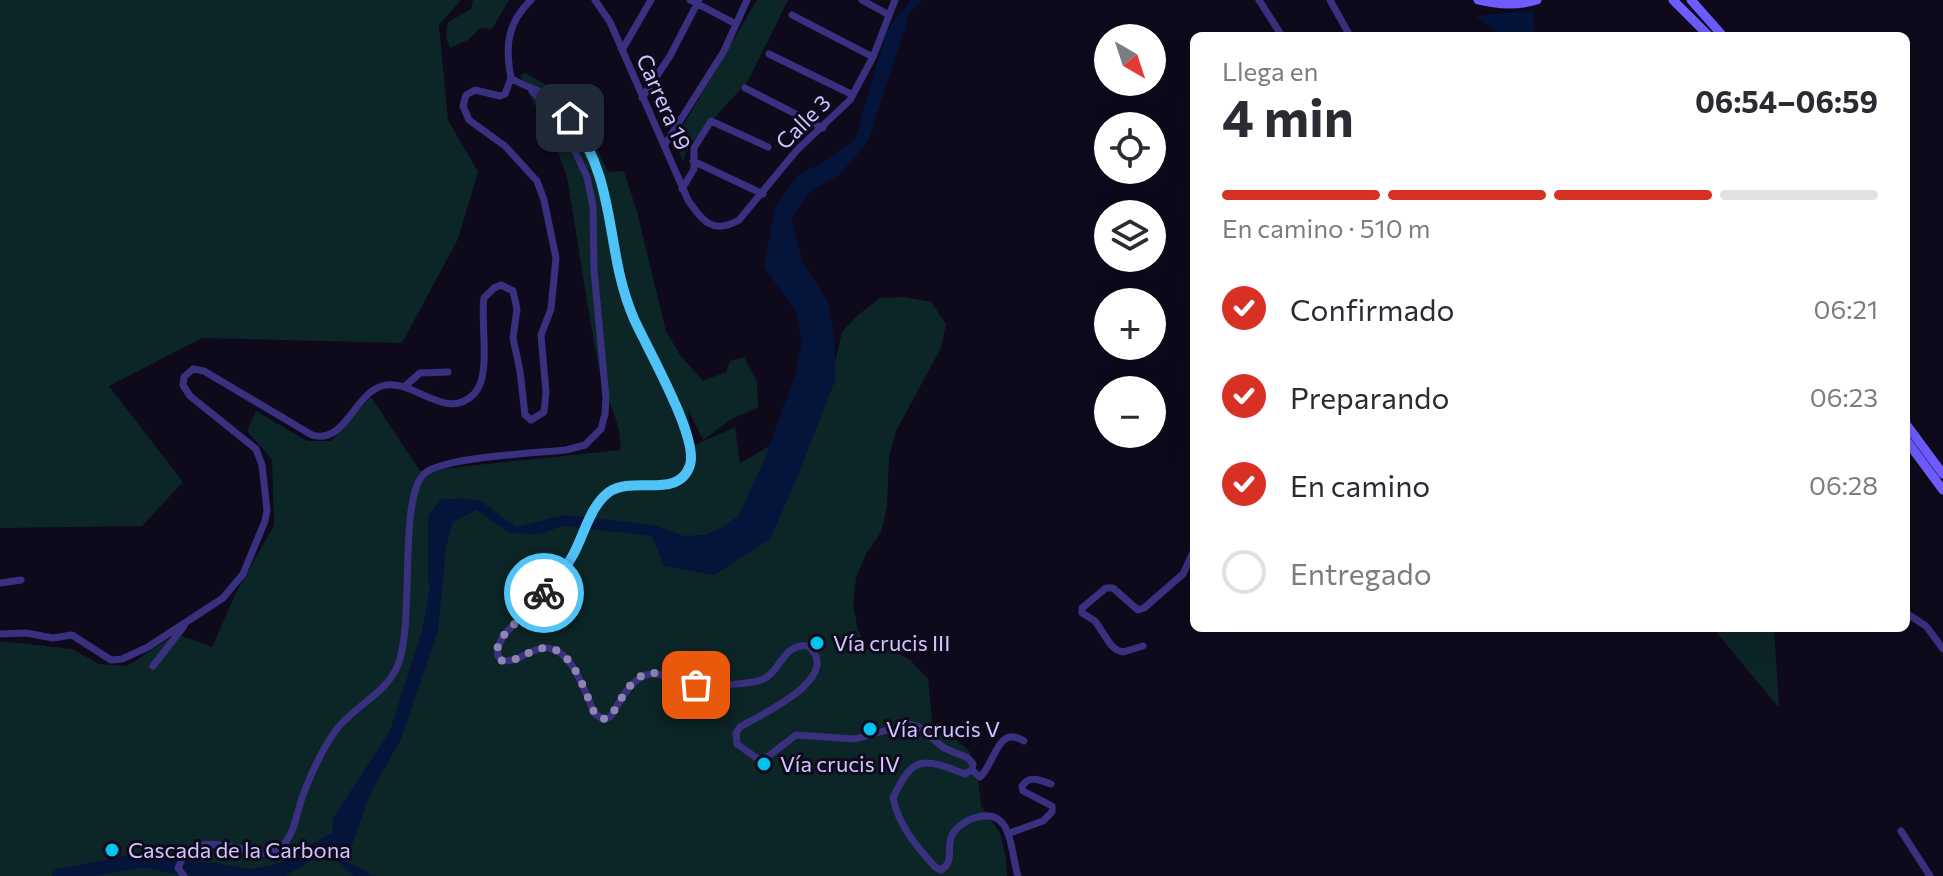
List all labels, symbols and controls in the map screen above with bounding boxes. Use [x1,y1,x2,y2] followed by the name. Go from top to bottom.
[1094,24,1166,96] north arrow
[1094,24,1166,448] map controls
[631,50,698,154] street label: Carrera 19
[1222,55,1318,86] text: Llega en
[1695,82,1878,119] text: 06:54–06:59
[536,84,604,152] pin
[1222,84,1354,148] text: 4 min
[770,89,836,155] street label: Calle 3
[548,96,592,140] icon: home
[1094,112,1166,184] button: locate
[1094,200,1166,272] button: layers
[1222,212,1430,243] text: En camino · 510 m
[1222,286,1266,330] icon: check
[1094,288,1166,360] button: +
[1290,290,1454,327] text: Confirmado
[1814,293,1878,324] text: 06:21
[1222,374,1266,418] icon: check
[1094,376,1166,448] button: −
[1290,378,1449,415] text: Preparando
[1810,381,1878,412] text: 06:23
[1222,462,1266,506] icon: check
[1290,466,1430,503] text: En camino
[1809,469,1878,500] text: 06:28
[504,553,584,633] courier
[1290,554,1432,591] text: Entregado
[522,571,566,615] icon: bike
[833,629,950,656] place label: Vía crucis III
[808,634,826,652] marker: Vía crucis III
[662,651,730,719] pin
[674,663,718,707] icon: bag
[886,715,1000,742] place label: Vía crucis V
[861,720,879,738] marker: Vía crucis V
[780,750,900,777] place label: Vía crucis IV
[755,755,773,773] marker: Vía crucis IV
[128,836,351,863] place label: Cascada de la Carbona
[103,841,121,859] marker: Cascada de la Carbona

